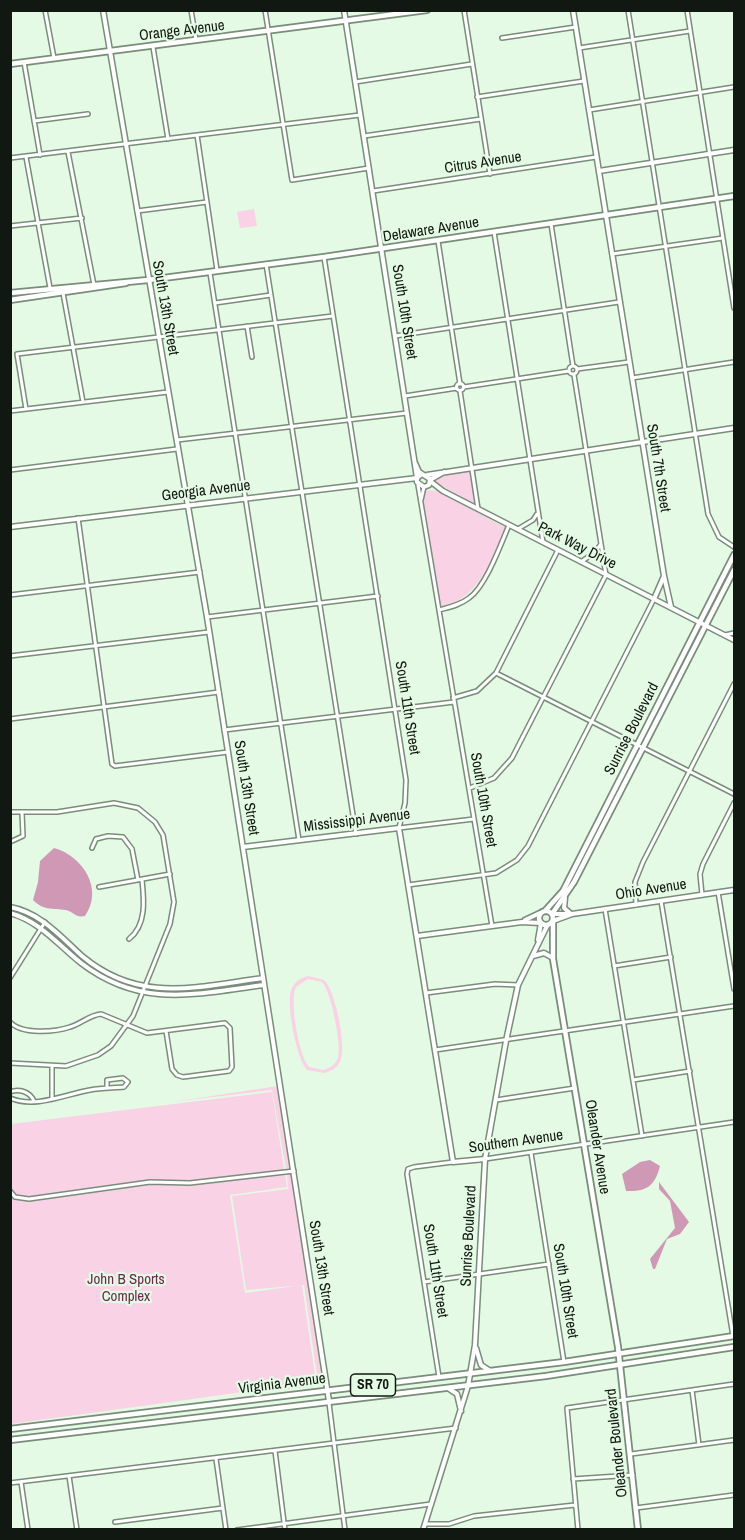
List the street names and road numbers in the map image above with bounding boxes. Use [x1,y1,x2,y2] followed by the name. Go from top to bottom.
[138,17,226,45] street label: Orange Avenue
[443,148,523,178] street label: Citrus Avenue
[382,214,480,246] street label: Delaware Avenue
[148,259,182,357] street label: South 13th Street
[388,263,420,361] street label: South 10th Street
[642,423,674,513] street label: South 7th Street
[161,477,251,505] street label: Georgia Avenue
[535,519,619,573] street label: Park Way Drive
[391,660,423,756] street label: South 11th Street
[601,680,663,778] street label: Sunrise Boulevard
[230,739,262,837] street label: South 13th Street
[466,751,500,849] street label: South 10th Street
[303,806,411,836] street label: Mississippi Avenue
[614,876,688,904] street label: Ohio Avenue
[581,1098,613,1196] street label: Oleander Avenue
[468,1126,564,1158] street label: Southern Avenue
[457,1185,481,1287] street label: Sunrise Boulevard
[305,1219,337,1317] street label: South 13th Street
[419,1223,451,1319] street label: South 11th Street
[549,1242,581,1340] street label: South 10th Street
[237,1370,327,1398] street label: Virginia Avenue
[350,1374,395,1396] road number: SR 70
[602,1388,632,1498] street label: Oleander Boulevard

